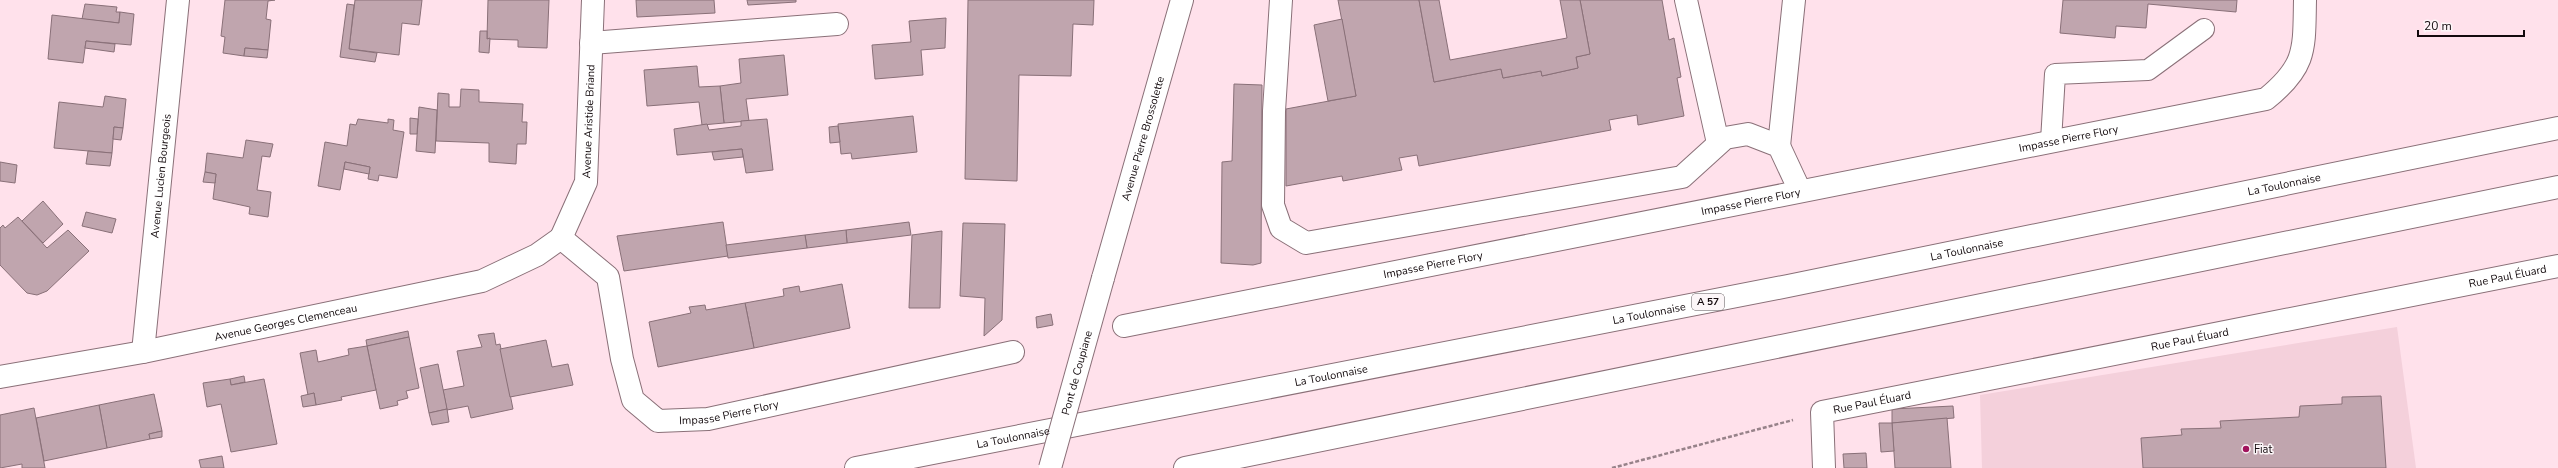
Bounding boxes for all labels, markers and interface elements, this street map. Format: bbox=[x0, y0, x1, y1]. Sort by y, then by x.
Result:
scale bar bbox=[2418, 12, 2524, 38]
text: 20 m bbox=[2424, 18, 2452, 34]
street label: Avenue Aristide Briand bbox=[579, 64, 598, 179]
street label: Avenue Pierre Brossolette bbox=[1118, 74, 1167, 203]
street label: Avenue Lucien Bourgeois bbox=[147, 113, 174, 239]
street label: Impasse Pierre Flory bbox=[2018, 121, 2120, 155]
street label: La Toulonnaise bbox=[2246, 169, 2322, 199]
street label: Impasse Pierre Flory bbox=[1700, 184, 1802, 219]
street label: La Toulonnaise bbox=[1929, 235, 2005, 264]
street label: Impasse Pierre Flory bbox=[1382, 247, 1484, 282]
street label: Rue Paul Éluard bbox=[2467, 261, 2548, 291]
road number: A 57 bbox=[1692, 294, 1724, 310]
street label: La Toulonnaise bbox=[1611, 299, 1687, 328]
street label: Avenue Georges Clemenceau bbox=[213, 300, 358, 344]
street label: Rue Paul Éluard bbox=[2150, 324, 2230, 354]
street label: Pont de Coupiane bbox=[1058, 329, 1096, 417]
street label: La Toulonnaise bbox=[1293, 361, 1369, 390]
street label: Rue Paul Éluard bbox=[1832, 387, 1912, 417]
street label: Impasse Pierre Flory bbox=[679, 396, 780, 428]
street label: La Toulonnaise bbox=[975, 423, 1051, 452]
place label: Fiat bbox=[2254, 442, 2272, 457]
marker: Fiat bbox=[2241, 444, 2251, 454]

